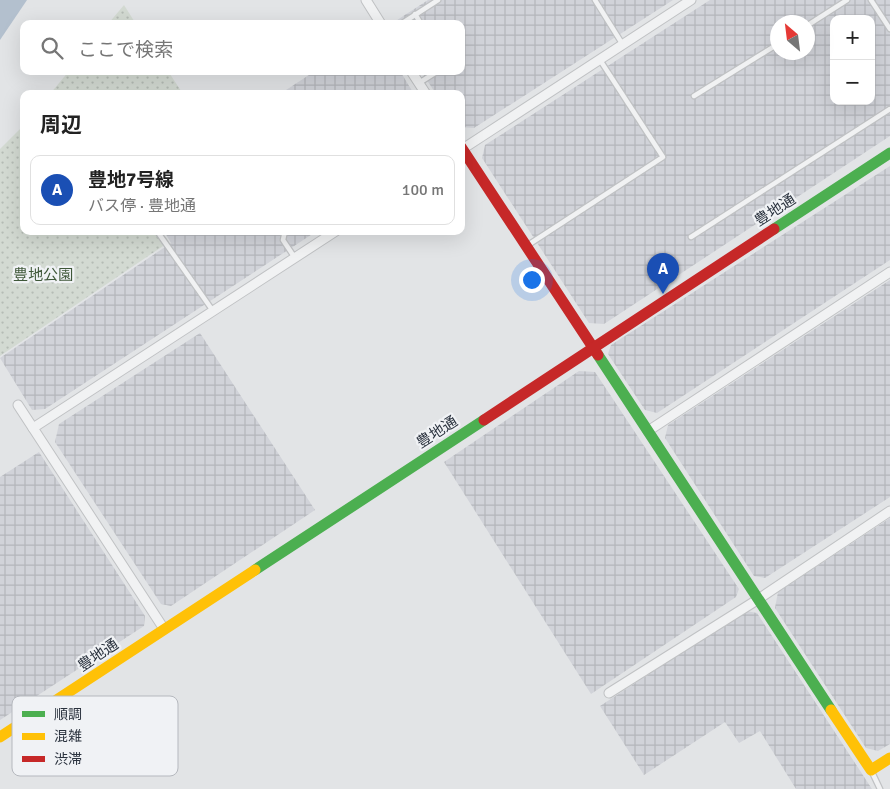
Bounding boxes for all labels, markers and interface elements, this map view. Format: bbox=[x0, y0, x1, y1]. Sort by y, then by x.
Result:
north arrow bbox=[770, 15, 815, 60]
map controls bbox=[830, 15, 875, 105]
button: + bbox=[830, 15, 875, 60]
search box bbox=[20, 20, 465, 75]
icon: search bbox=[38, 34, 66, 62]
text: ここで検索 bbox=[78, 38, 173, 62]
button: − bbox=[830, 60, 875, 105]
text: 周辺 bbox=[40, 112, 82, 138]
text: 豊地7号線 bbox=[88, 168, 174, 192]
text: A bbox=[52, 180, 62, 200]
text: 100 m bbox=[402, 180, 444, 200]
street label: 豊地通 bbox=[751, 190, 799, 230]
text: バス停 · 豊地通 bbox=[88, 196, 196, 216]
pin: A bbox=[647, 253, 679, 294]
park label: 豊地公園 bbox=[13, 266, 73, 284]
your location bbox=[519, 267, 545, 293]
street label: 豊地通 bbox=[413, 412, 461, 452]
street label: 豊地通 bbox=[74, 635, 122, 675]
legend bbox=[12, 696, 178, 776]
text: 順調 bbox=[54, 706, 82, 723]
text: 混雑 bbox=[54, 728, 82, 745]
text: 渋滞 bbox=[54, 751, 82, 768]

